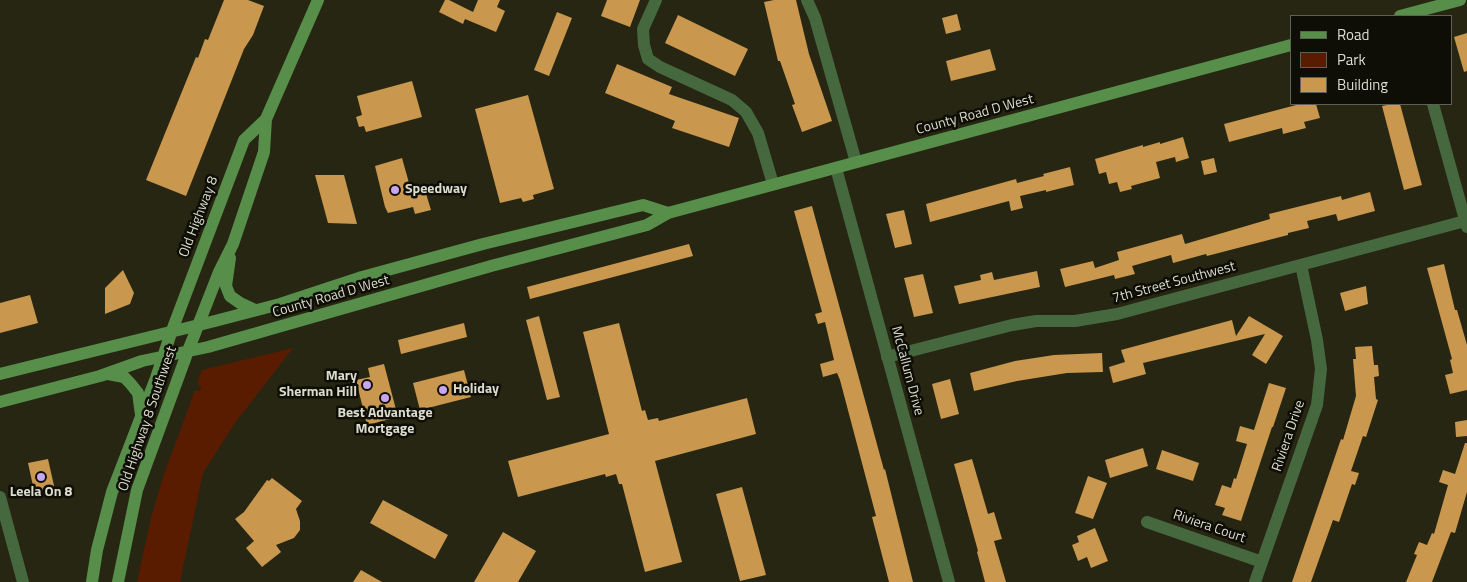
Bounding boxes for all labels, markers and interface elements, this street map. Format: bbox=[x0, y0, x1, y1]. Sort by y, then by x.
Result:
legend bbox=[1290, 15, 1452, 105]
text: Road bbox=[1337, 23, 1369, 46]
text: Park bbox=[1337, 48, 1366, 71]
text: Building bbox=[1337, 73, 1388, 96]
street label: County Road D West bbox=[915, 91, 1035, 139]
street label: Old Highway 8 bbox=[176, 174, 222, 260]
place label: Speedway bbox=[405, 182, 467, 198]
marker: Speedway bbox=[389, 184, 401, 196]
street label: 7th Street Southwest bbox=[1111, 259, 1237, 307]
street label: County Road D West bbox=[271, 272, 391, 322]
street label: McCallum Drive bbox=[887, 325, 927, 417]
street label: Old Highway 8 Southwest bbox=[115, 344, 181, 494]
place label: Mary Sherman Hill bbox=[279, 369, 357, 402]
marker: Mary Sherman Hill bbox=[361, 379, 373, 391]
place label: Holiday bbox=[453, 382, 499, 398]
marker: Holiday bbox=[437, 384, 449, 396]
marker: Best Advantage Mortgage bbox=[379, 392, 391, 404]
street label: Riviera Drive bbox=[1269, 398, 1309, 474]
place label: Best Advantage Mortgage bbox=[337, 406, 433, 438]
marker: Leela On 8 bbox=[35, 471, 47, 483]
place label: Leela On 8 bbox=[10, 485, 72, 501]
street label: Riviera Court bbox=[1171, 507, 1247, 547]

